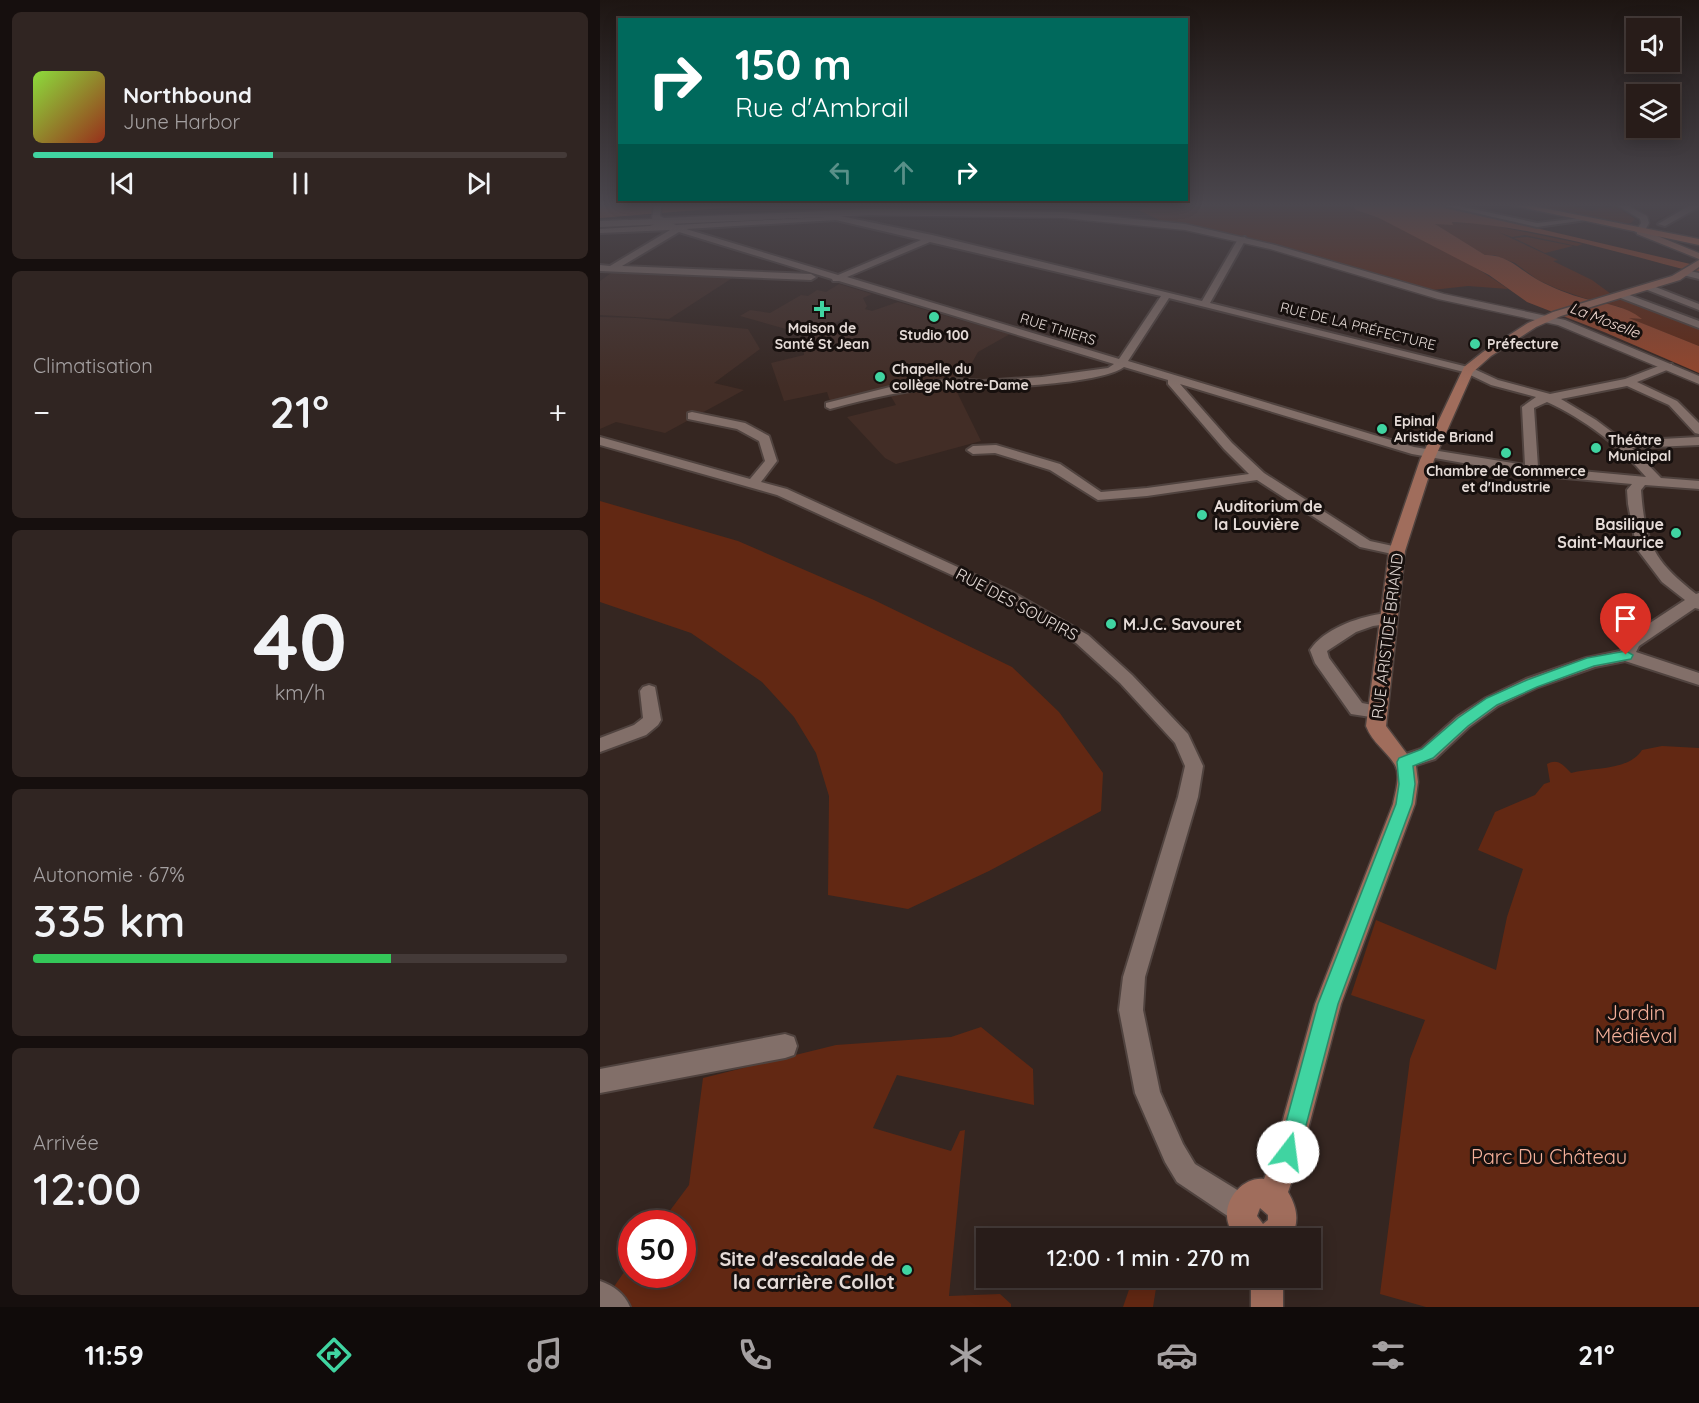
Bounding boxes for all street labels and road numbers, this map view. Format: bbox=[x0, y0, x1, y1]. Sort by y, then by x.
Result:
street label: RUE DE LA PRÉFECTURE bbox=[1278, 298, 1438, 354]
street label: RUE THIERS bbox=[1018, 309, 1098, 349]
street label: RUE ARISTIDE BRIAND bbox=[1367, 552, 1407, 720]
street label: RUE DES SOUPIRS bbox=[953, 563, 1081, 645]

